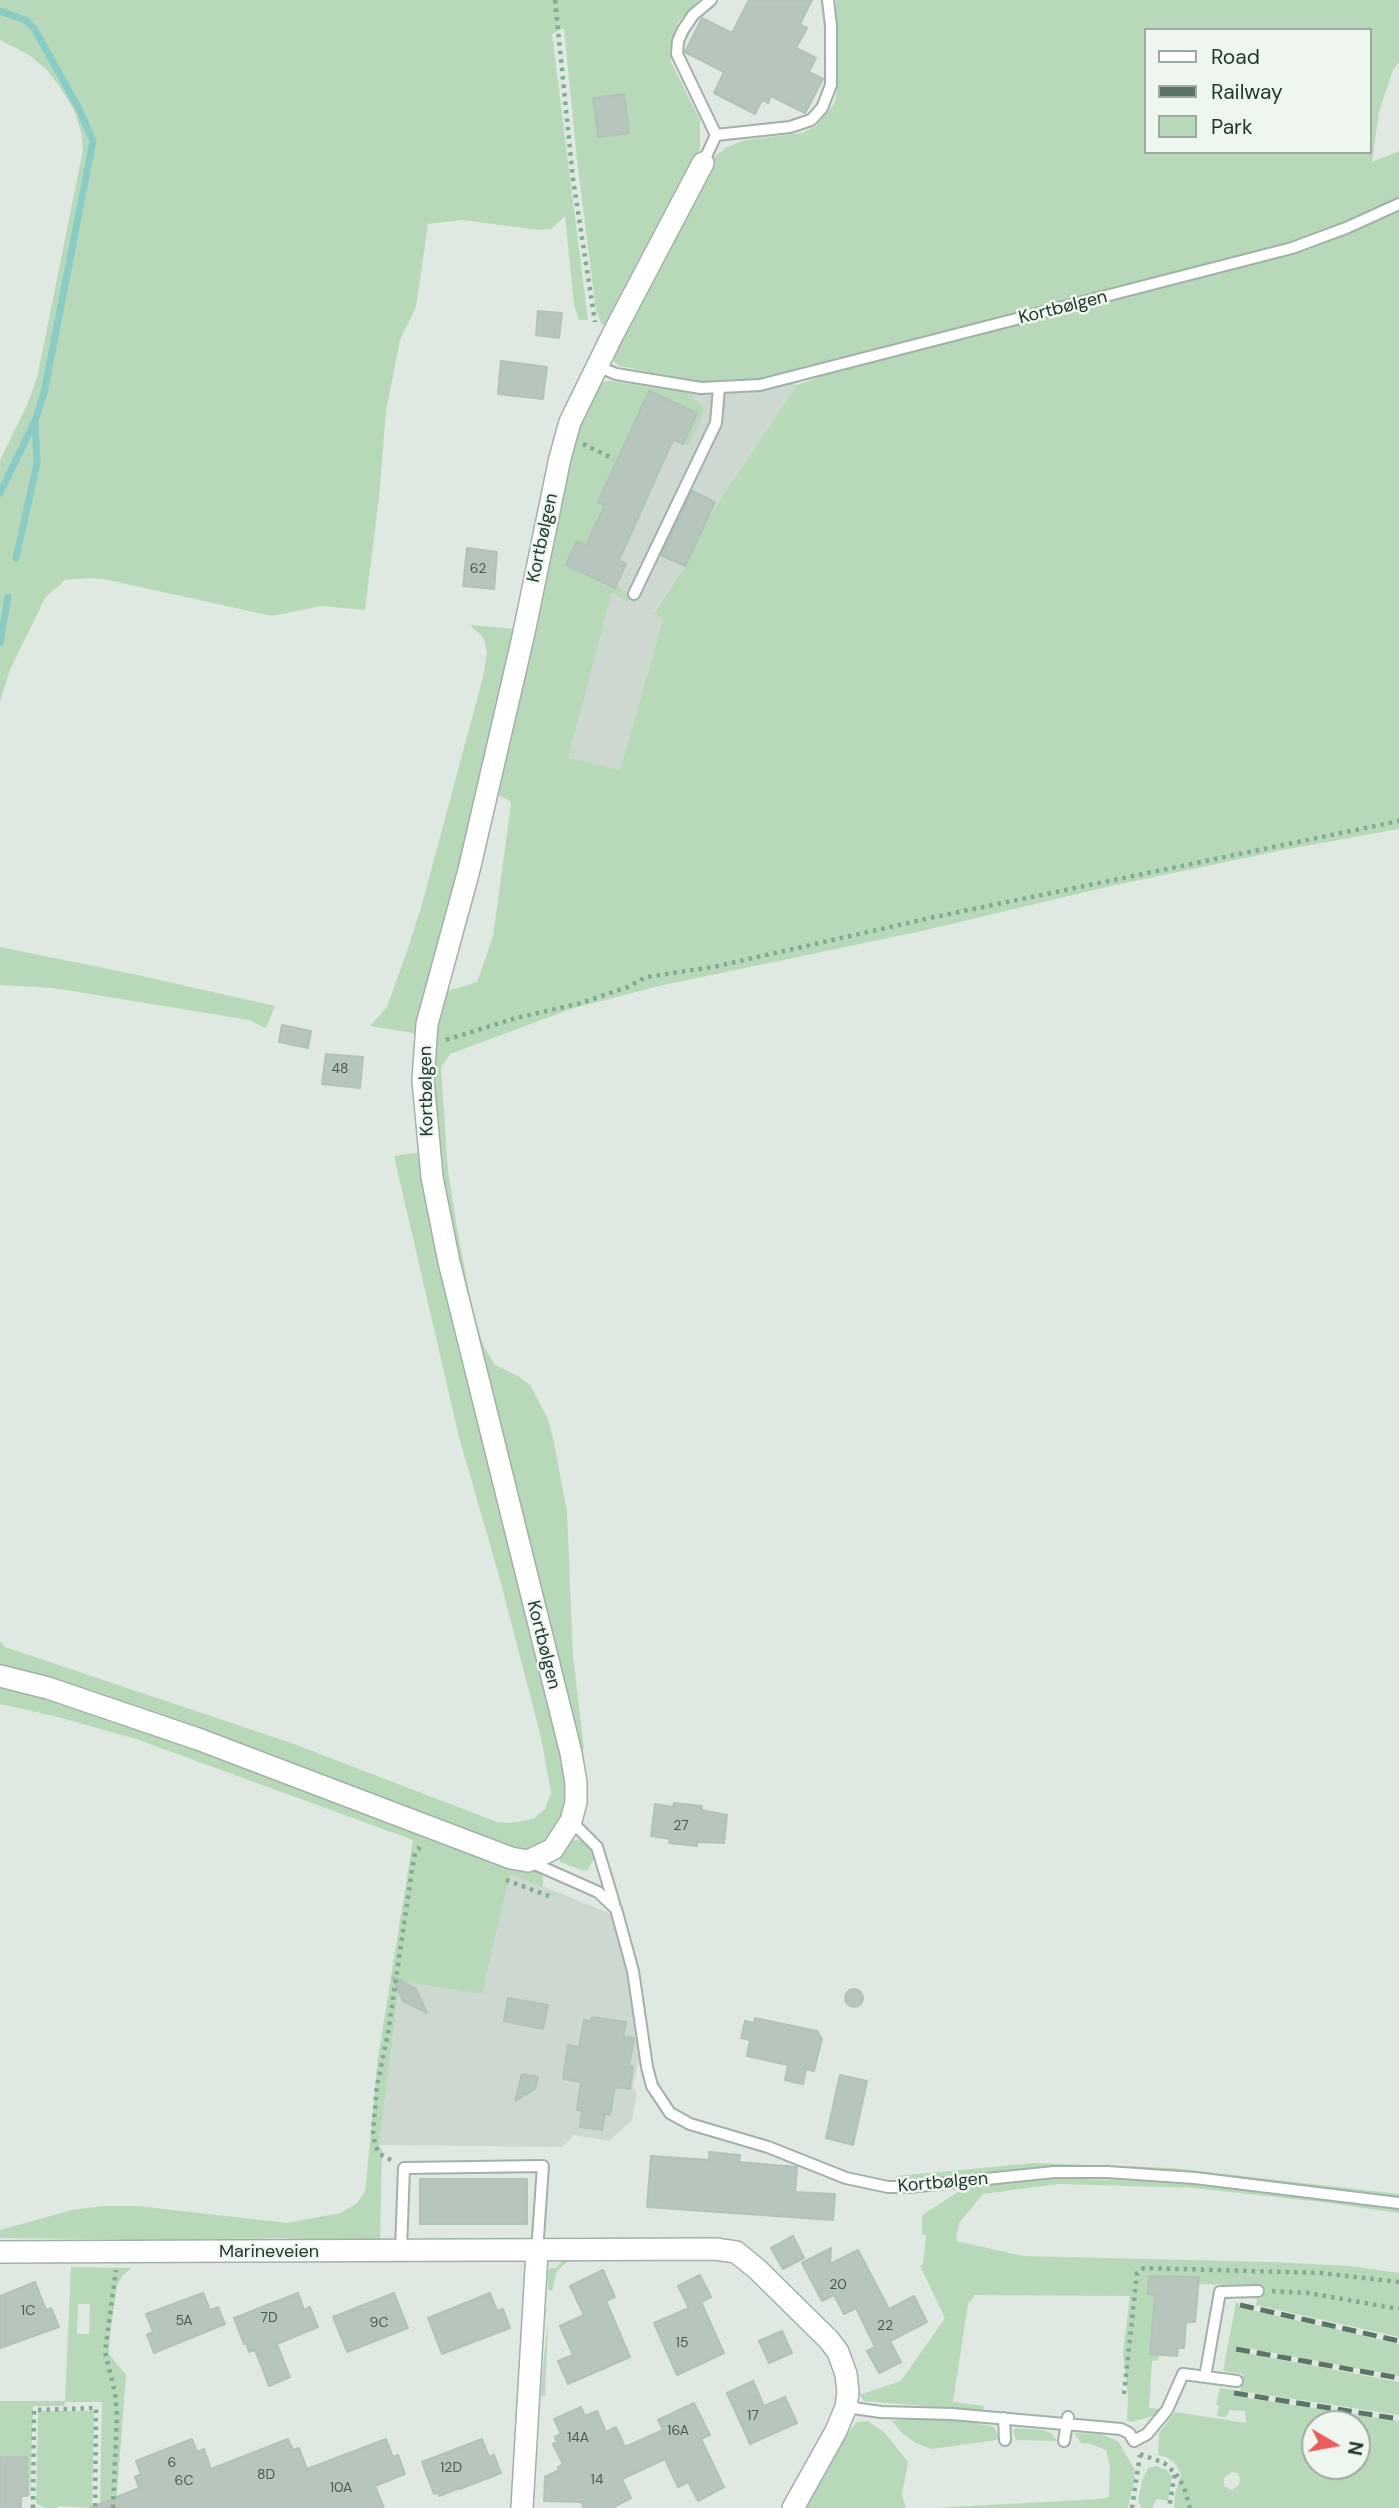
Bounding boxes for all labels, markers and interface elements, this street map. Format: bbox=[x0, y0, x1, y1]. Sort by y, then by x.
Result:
legend bbox=[1144, 28, 1371, 154]
text: Road bbox=[1211, 43, 1260, 71]
text: Railway bbox=[1211, 78, 1283, 106]
text: Park bbox=[1211, 113, 1252, 141]
street label: Kortbølgen bbox=[1016, 287, 1110, 329]
street label: Kortbølgen bbox=[523, 491, 563, 585]
house number: 62 bbox=[470, 561, 486, 577]
street label: Kortbølgen bbox=[415, 1046, 439, 1136]
house number: 48 bbox=[331, 1061, 349, 1077]
street label: Kortbølgen bbox=[522, 1598, 564, 1692]
house number: 27 bbox=[673, 1818, 689, 1834]
street label: Kortbølgen bbox=[897, 2168, 989, 2198]
street label: Marineveien bbox=[219, 2241, 319, 2263]
house number: 20 bbox=[829, 2277, 847, 2293]
house number: 1C bbox=[21, 2303, 35, 2319]
house number: 7D bbox=[260, 2310, 278, 2326]
house number: 5A bbox=[175, 2313, 193, 2329]
house number: 9C bbox=[370, 2315, 388, 2331]
house number: 22 bbox=[877, 2318, 893, 2334]
house number: 15 bbox=[676, 2335, 688, 2351]
house number: 17 bbox=[747, 2408, 759, 2424]
north arrow bbox=[1301, 2410, 1371, 2480]
house number: 16A bbox=[667, 2423, 689, 2439]
house number: 14A bbox=[567, 2430, 589, 2446]
text: N bbox=[1342, 2439, 1369, 2457]
house number: 6 bbox=[168, 2455, 176, 2471]
house number: 12D bbox=[440, 2460, 462, 2476]
house number: 8D bbox=[257, 2467, 275, 2483]
house number: 14 bbox=[591, 2472, 603, 2488]
house number: 6C bbox=[175, 2473, 193, 2489]
house number: 10A bbox=[330, 2480, 352, 2496]

